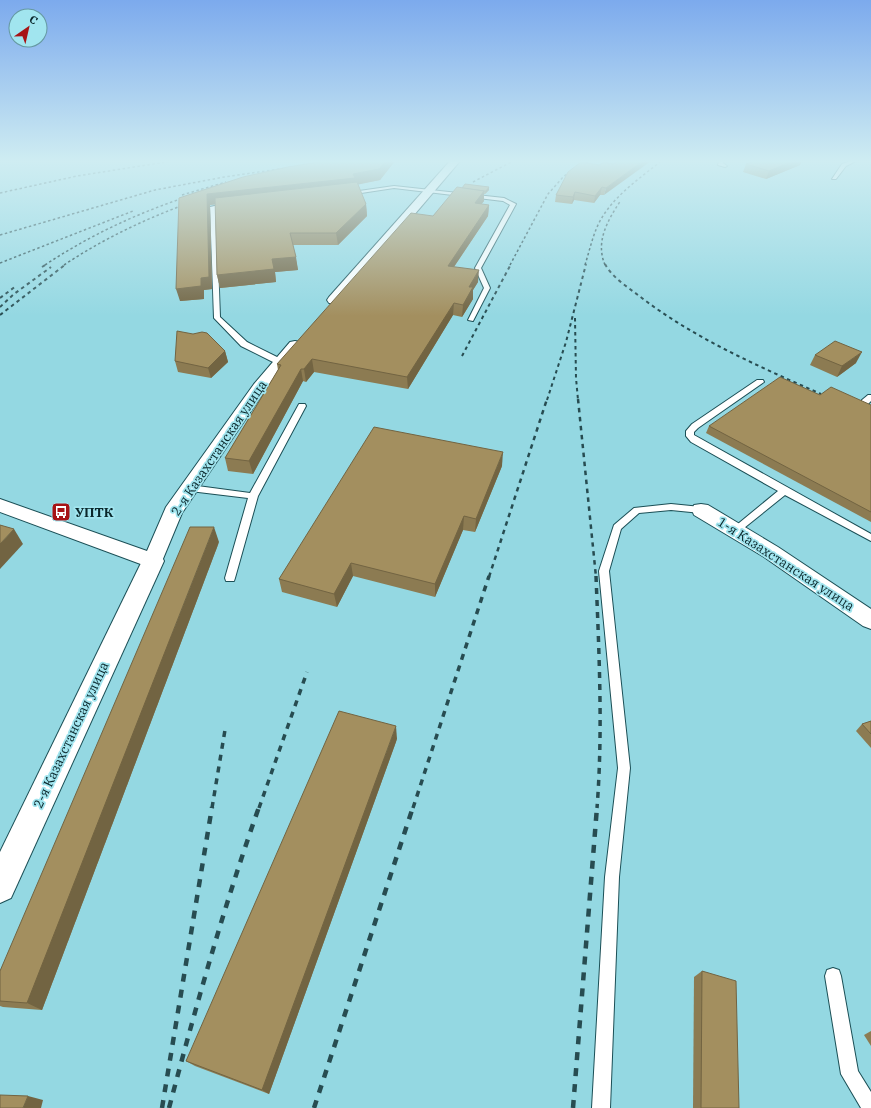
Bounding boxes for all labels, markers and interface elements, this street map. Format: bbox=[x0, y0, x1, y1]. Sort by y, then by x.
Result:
north arrow bbox=[8, 8, 48, 48]
text: С bbox=[27, 12, 41, 28]
street label: 2-я Казахстанская улица bbox=[167, 377, 271, 519]
bus stop icon: УПТК bbox=[50, 501, 72, 523]
place label: УПТК bbox=[75, 504, 114, 521]
street label: 1-я Казахстанская улица bbox=[714, 513, 858, 615]
street label: 2-я Казахстанская улица bbox=[30, 659, 112, 811]

